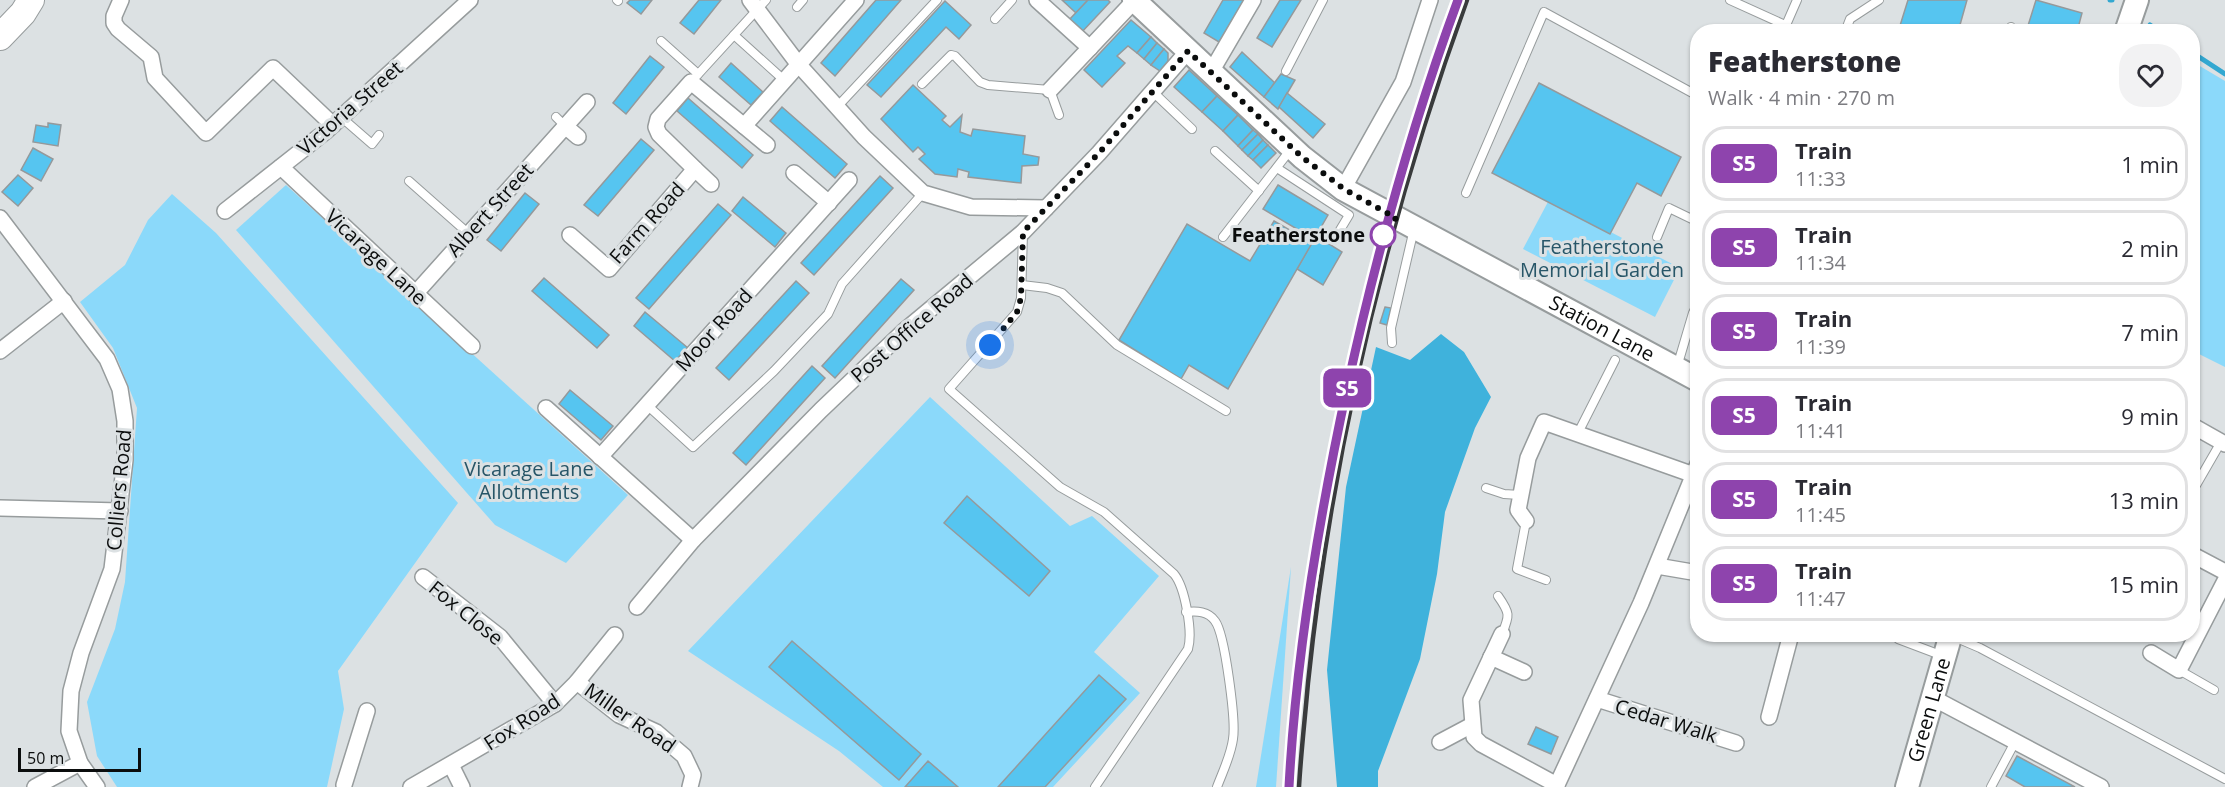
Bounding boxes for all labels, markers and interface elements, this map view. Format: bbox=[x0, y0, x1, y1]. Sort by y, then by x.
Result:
text: Featherstone bbox=[1708, 42, 1901, 80]
button: heart bbox=[2119, 44, 2182, 107]
street label: Victoria Street bbox=[291, 54, 408, 161]
text: Walk · 4 min · 270 m bbox=[1708, 84, 1895, 111]
text: Train bbox=[1795, 135, 1852, 165]
text: S5 bbox=[1732, 149, 1756, 177]
text: 1 min bbox=[2121, 149, 2179, 179]
street label: Albert Street bbox=[440, 157, 539, 262]
text: 11:33 bbox=[1795, 165, 1846, 192]
street label: Farm Road bbox=[603, 176, 690, 269]
street label: Vicarage Lane bbox=[320, 203, 433, 311]
text: Train bbox=[1795, 219, 1852, 249]
place label: Featherstone bbox=[1231, 221, 1365, 248]
marker: Featherstone bbox=[1370, 222, 1396, 248]
park label: Featherstone Memorial Garden bbox=[1520, 233, 1684, 283]
text: S5 bbox=[1732, 233, 1756, 261]
text: 2 min bbox=[2121, 233, 2179, 263]
text: 11:34 bbox=[1795, 249, 1846, 276]
street label: Post Office Road bbox=[845, 267, 979, 388]
street label: Moor Road bbox=[669, 282, 758, 377]
street label: Station Lane bbox=[1545, 289, 1660, 367]
text: Train bbox=[1795, 303, 1852, 333]
text: S5 bbox=[1732, 317, 1756, 345]
text: 7 min bbox=[2121, 317, 2179, 347]
your location bbox=[975, 330, 1005, 360]
text: 11:39 bbox=[1795, 333, 1846, 360]
line badge: S5 bbox=[1320, 368, 1374, 408]
text: S5 bbox=[1335, 374, 1359, 402]
text: Train bbox=[1795, 387, 1852, 417]
text: S5 bbox=[1732, 401, 1756, 429]
text: 9 min bbox=[2121, 401, 2179, 431]
text: 11:41 bbox=[1795, 417, 1846, 444]
street label: Colliers Road bbox=[100, 428, 137, 552]
park label: Vicarage Lane Allotments bbox=[464, 455, 594, 505]
text: Train bbox=[1795, 471, 1852, 501]
text: S5 bbox=[1732, 485, 1756, 513]
text: 13 min bbox=[2109, 485, 2179, 515]
text: 11:45 bbox=[1795, 501, 1846, 528]
text: Train bbox=[1795, 555, 1852, 585]
text: S5 bbox=[1732, 569, 1756, 597]
text: 15 min bbox=[2109, 569, 2179, 599]
street label: Fox Close bbox=[423, 574, 509, 651]
text: 11:47 bbox=[1795, 585, 1846, 612]
street label: Green Lane bbox=[1901, 654, 1956, 765]
street label: Miller Road bbox=[579, 676, 681, 759]
street label: Fox Road bbox=[478, 687, 565, 756]
street label: Cedar Walk bbox=[1612, 692, 1721, 749]
scale bar bbox=[18, 745, 141, 772]
text: 50 m bbox=[27, 747, 64, 769]

